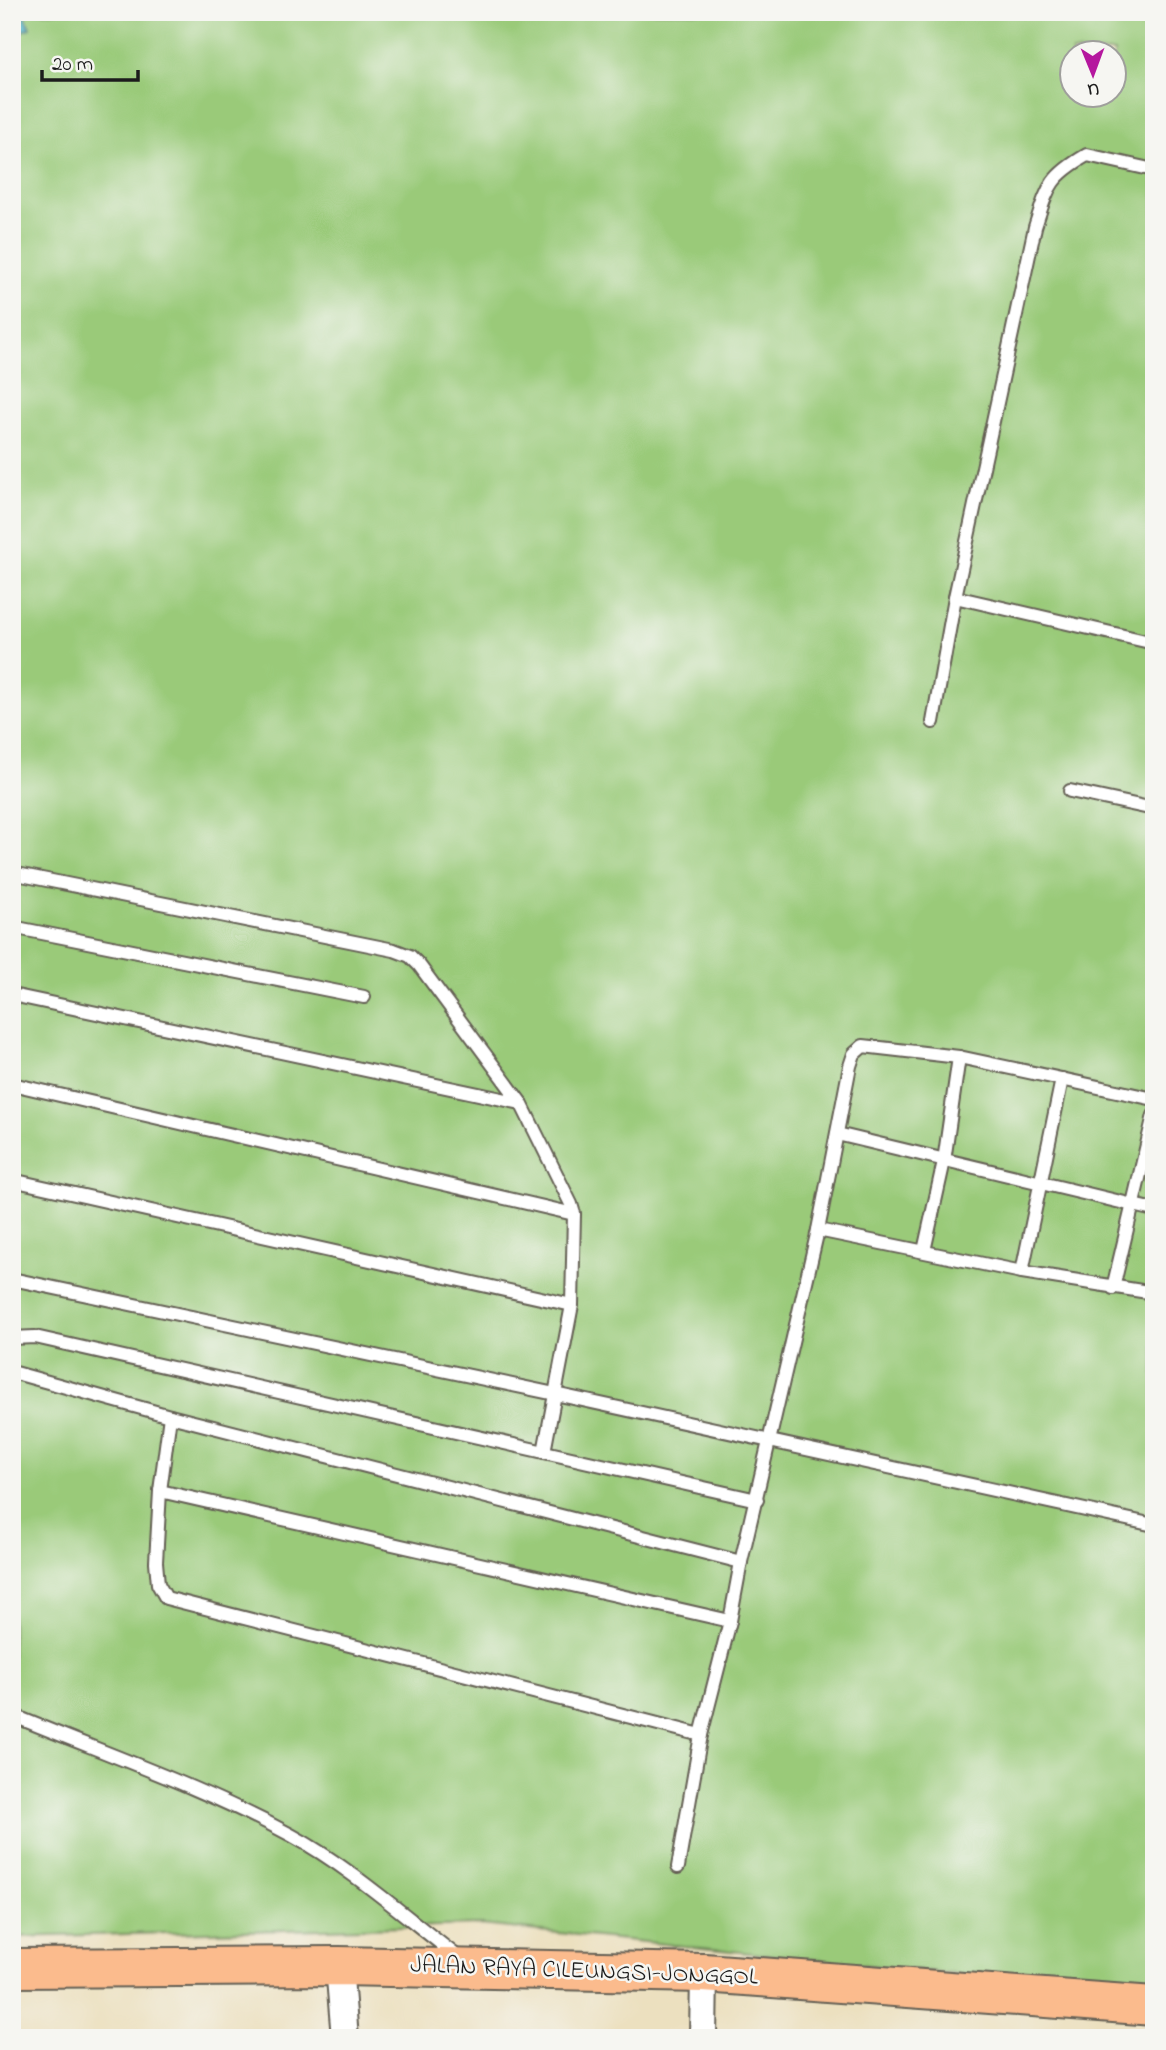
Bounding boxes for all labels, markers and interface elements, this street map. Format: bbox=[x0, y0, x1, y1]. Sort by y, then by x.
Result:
scale bar bbox=[42, 38, 138, 82]
north arrow bbox=[1058, 38, 1128, 108]
text: 20 m bbox=[52, 50, 93, 80]
text: U bbox=[1087, 75, 1099, 102]
street label: JALAN RAYA CILEUNGSI-JONGGOL bbox=[410, 1948, 759, 1996]

